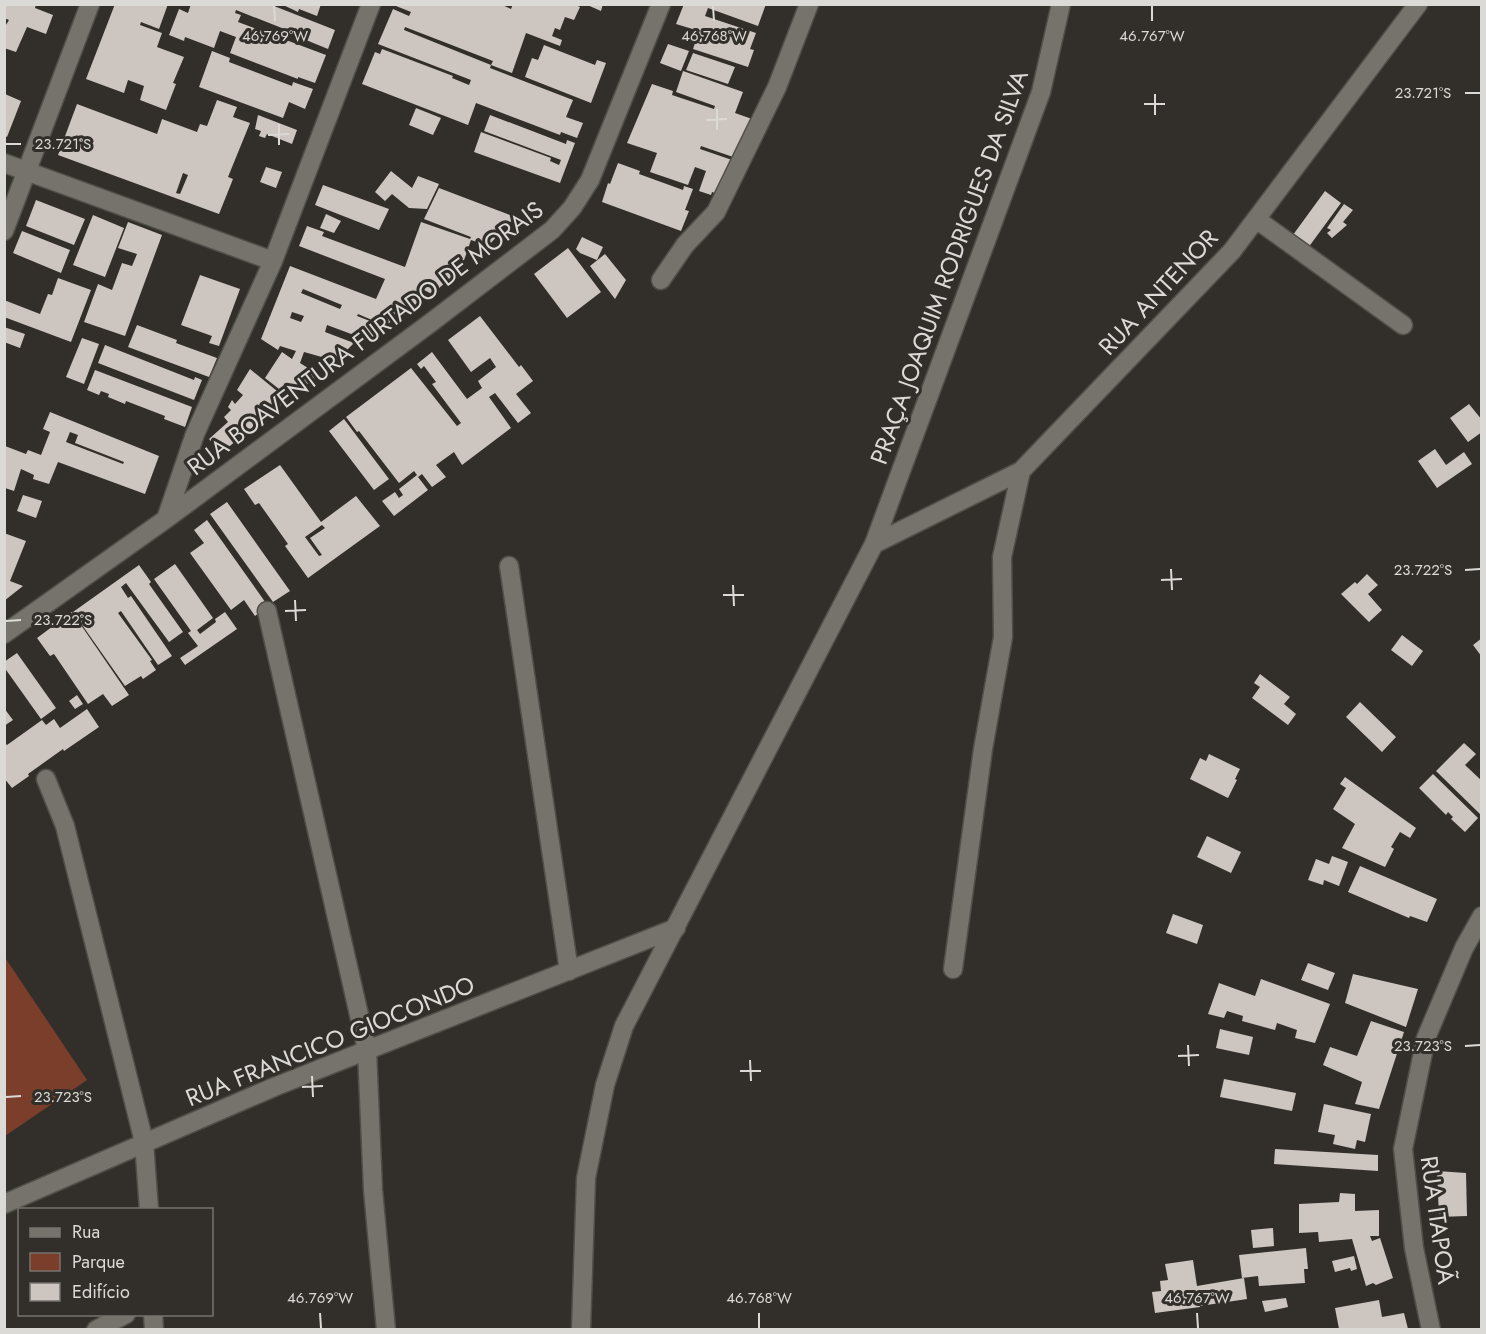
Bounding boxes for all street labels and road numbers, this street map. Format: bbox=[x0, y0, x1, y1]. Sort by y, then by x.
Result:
street label: PRAÇA JOAQUIM RODRIGUES DA SILVA bbox=[861, 65, 1037, 469]
street label: RUA BOAVENTURA FURTADO DE MORAIS bbox=[180, 192, 550, 484]
street label: RUA ANTENOR bbox=[1090, 221, 1226, 363]
street label: RUA FRANCICO GIOCONDO bbox=[180, 967, 480, 1115]
street label: RUA ITAPOÃ bbox=[1412, 1154, 1464, 1287]

